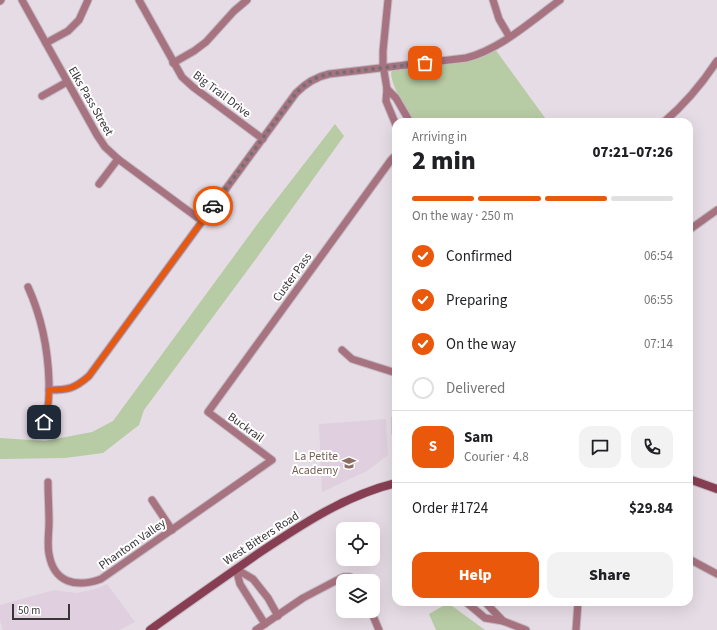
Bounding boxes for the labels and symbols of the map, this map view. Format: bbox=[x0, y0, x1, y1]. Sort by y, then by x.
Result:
pin bbox=[408, 46, 442, 80]
street label: Elks Pass Street bbox=[64, 63, 117, 139]
street label: Big Trail Drive bbox=[189, 67, 254, 122]
courier bbox=[193, 186, 233, 226]
street label: Custer Pass bbox=[269, 249, 316, 305]
pin bbox=[27, 405, 61, 439]
street label: Buckrail bbox=[224, 408, 267, 446]
place label: La Petite Academy bbox=[292, 448, 338, 479]
school or university icon: La Petite Academy bbox=[341, 455, 357, 471]
street label: West Bitters Road bbox=[220, 507, 303, 569]
street label: Phantom Valley bbox=[95, 515, 170, 574]
scale bar bbox=[12, 602, 70, 621]

